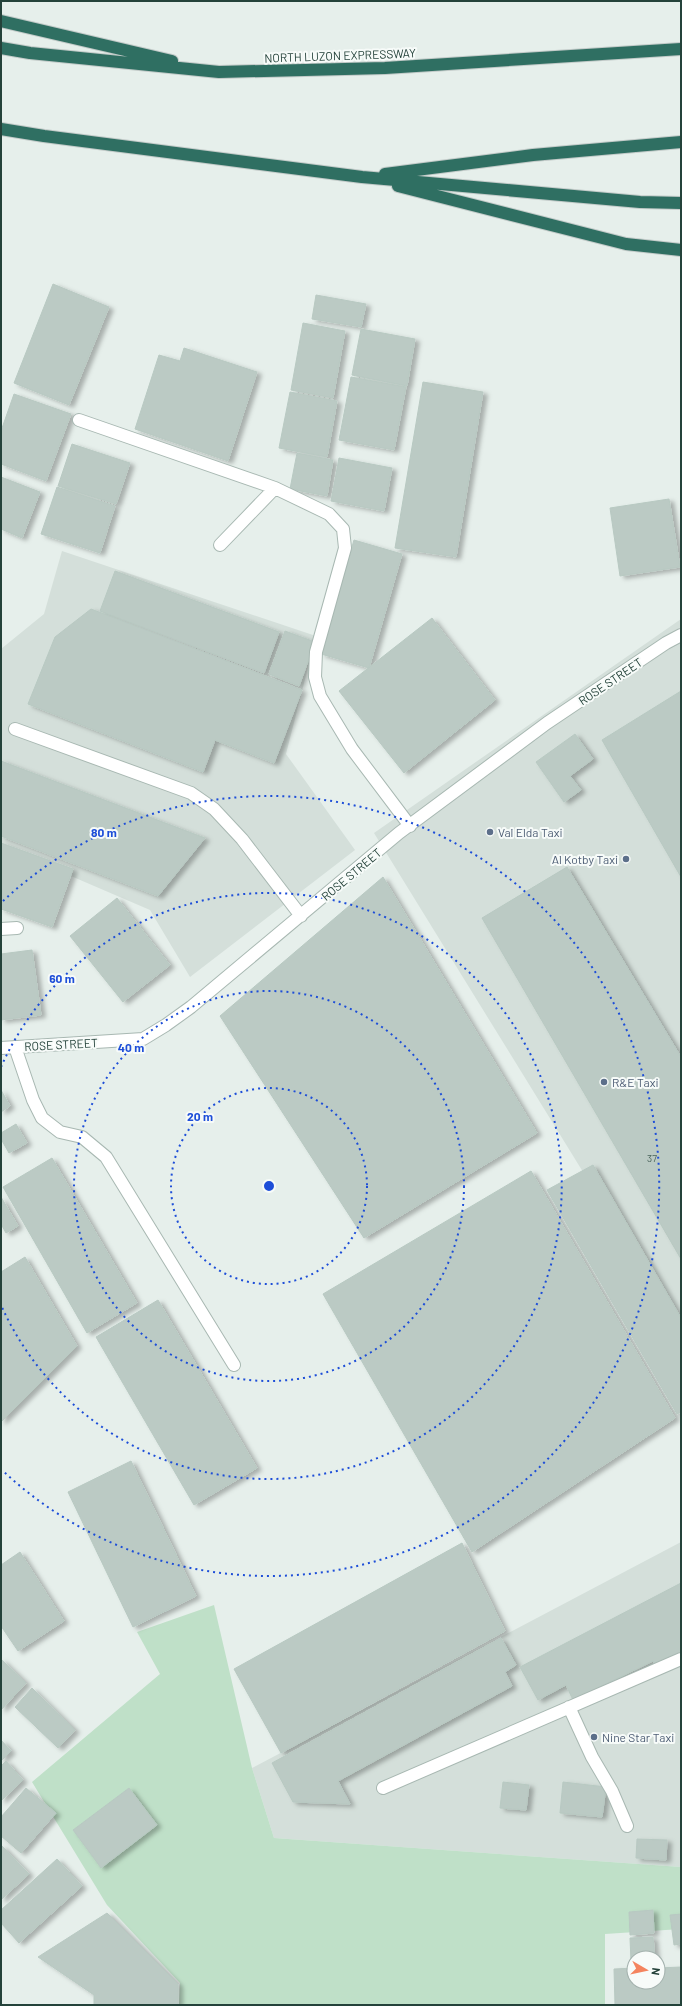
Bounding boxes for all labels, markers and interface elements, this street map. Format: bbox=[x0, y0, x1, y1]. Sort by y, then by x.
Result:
street label: NORTH LUZON EXPRESSWAY bbox=[264, 45, 416, 65]
street label: ROSE STREET bbox=[576, 654, 645, 707]
text: 80 m bbox=[91, 825, 117, 839]
place label: Val Elda Taxi bbox=[498, 825, 562, 839]
marker: Val Elda Taxi bbox=[485, 827, 495, 837]
street label: ROSE STREET bbox=[318, 845, 384, 903]
place label: Al Kotby Taxi bbox=[552, 852, 618, 866]
marker: Al Kotby Taxi bbox=[621, 854, 631, 864]
text: 60 m bbox=[49, 971, 75, 985]
street label: ROSE STREET bbox=[24, 1035, 98, 1053]
text: 40 m bbox=[118, 1040, 144, 1054]
place label: R&E Taxi bbox=[612, 1075, 658, 1089]
marker: R&E Taxi bbox=[599, 1077, 609, 1087]
text: 20 m bbox=[187, 1109, 213, 1123]
house number: 37 bbox=[647, 1152, 657, 1164]
centre of rings bbox=[262, 1179, 276, 1193]
place label: Nine Star Taxi bbox=[602, 1730, 674, 1744]
marker: Nine Star Taxi bbox=[589, 1732, 599, 1742]
north arrow bbox=[626, 1950, 666, 1990]
text: N bbox=[649, 1967, 663, 1976]

